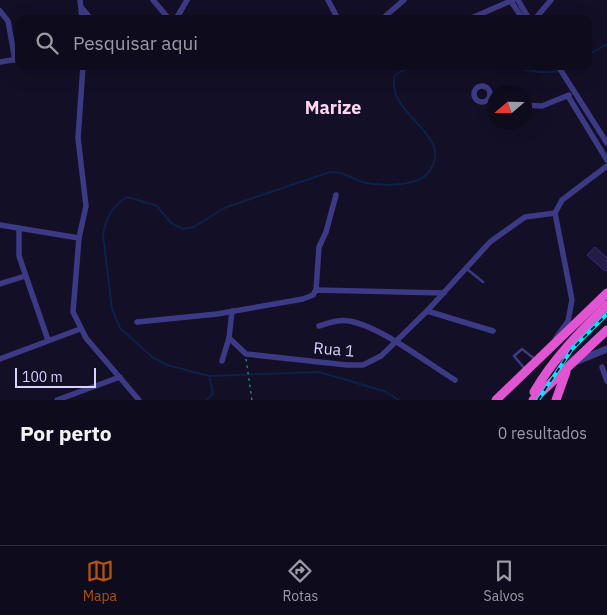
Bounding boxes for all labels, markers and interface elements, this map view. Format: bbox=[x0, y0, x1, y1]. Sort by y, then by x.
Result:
search box bbox=[15, 15, 592, 70]
icon: search bbox=[33, 29, 61, 57]
text: Pesquisar aqui bbox=[73, 31, 198, 55]
north arrow bbox=[487, 85, 532, 130]
district label: Marize bbox=[305, 96, 361, 119]
street label: Rua 1 bbox=[313, 337, 355, 361]
scale bar bbox=[15, 365, 96, 388]
text: 100 m bbox=[22, 368, 63, 386]
text: Por perto bbox=[20, 419, 112, 447]
text: 0 resultados bbox=[498, 423, 587, 443]
tab: Mapa bbox=[83, 557, 117, 605]
tab: Rotas bbox=[282, 557, 318, 605]
tab: Salvos bbox=[484, 557, 524, 605]

